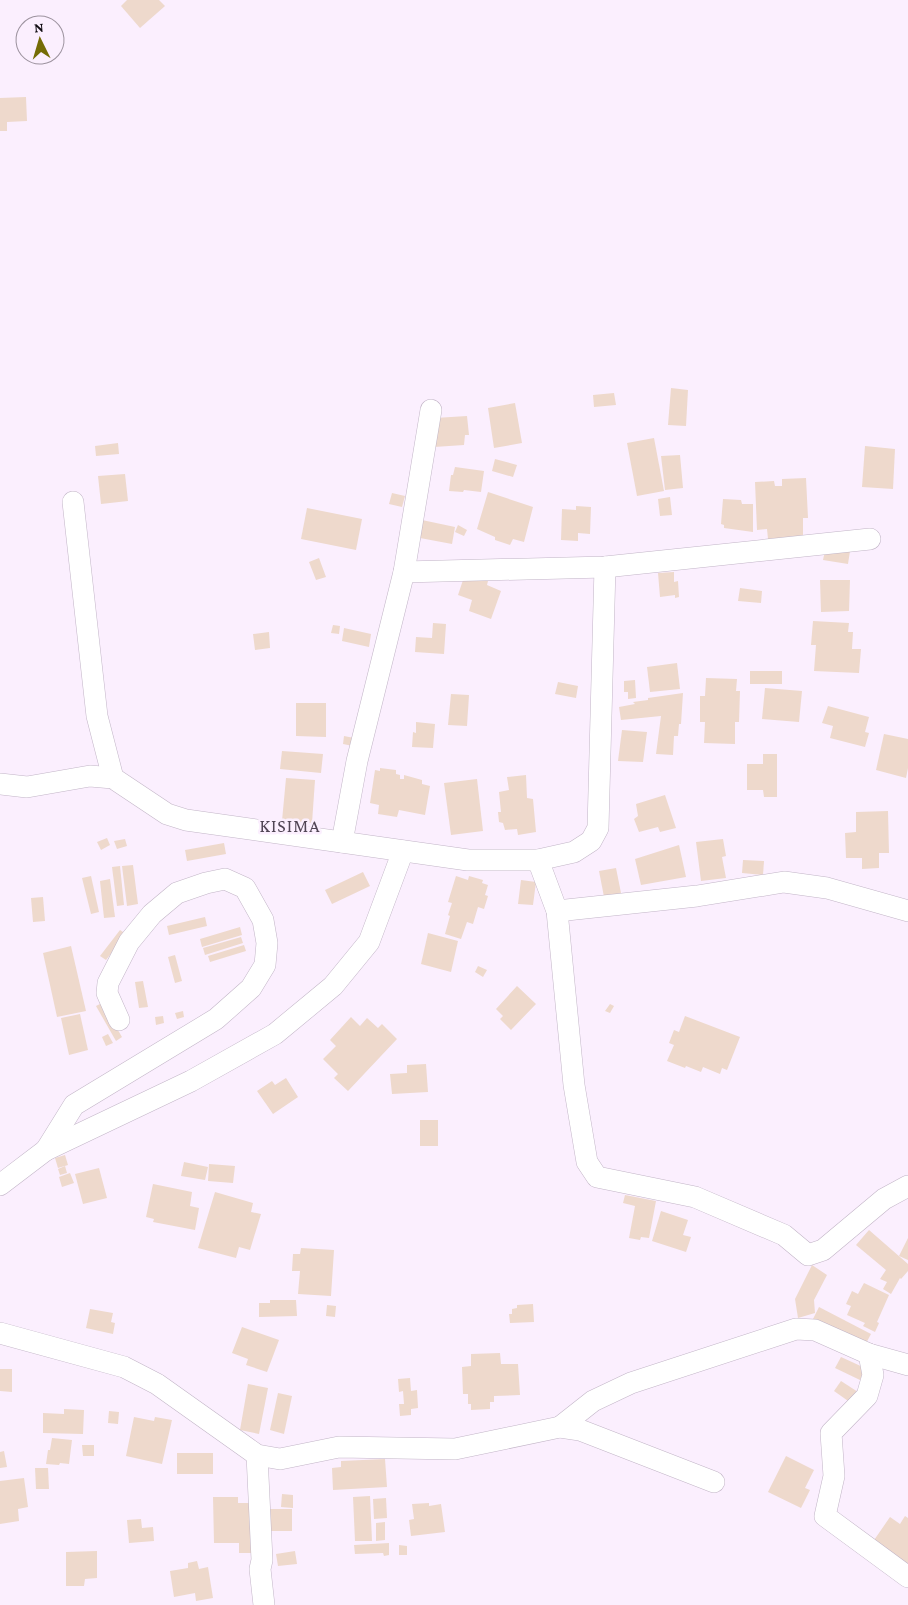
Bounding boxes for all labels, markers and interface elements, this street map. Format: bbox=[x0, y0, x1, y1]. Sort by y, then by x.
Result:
north arrow bbox=[15, 15, 65, 65]
text: N bbox=[33, 19, 45, 35]
district label: KISIMA bbox=[260, 816, 320, 836]

